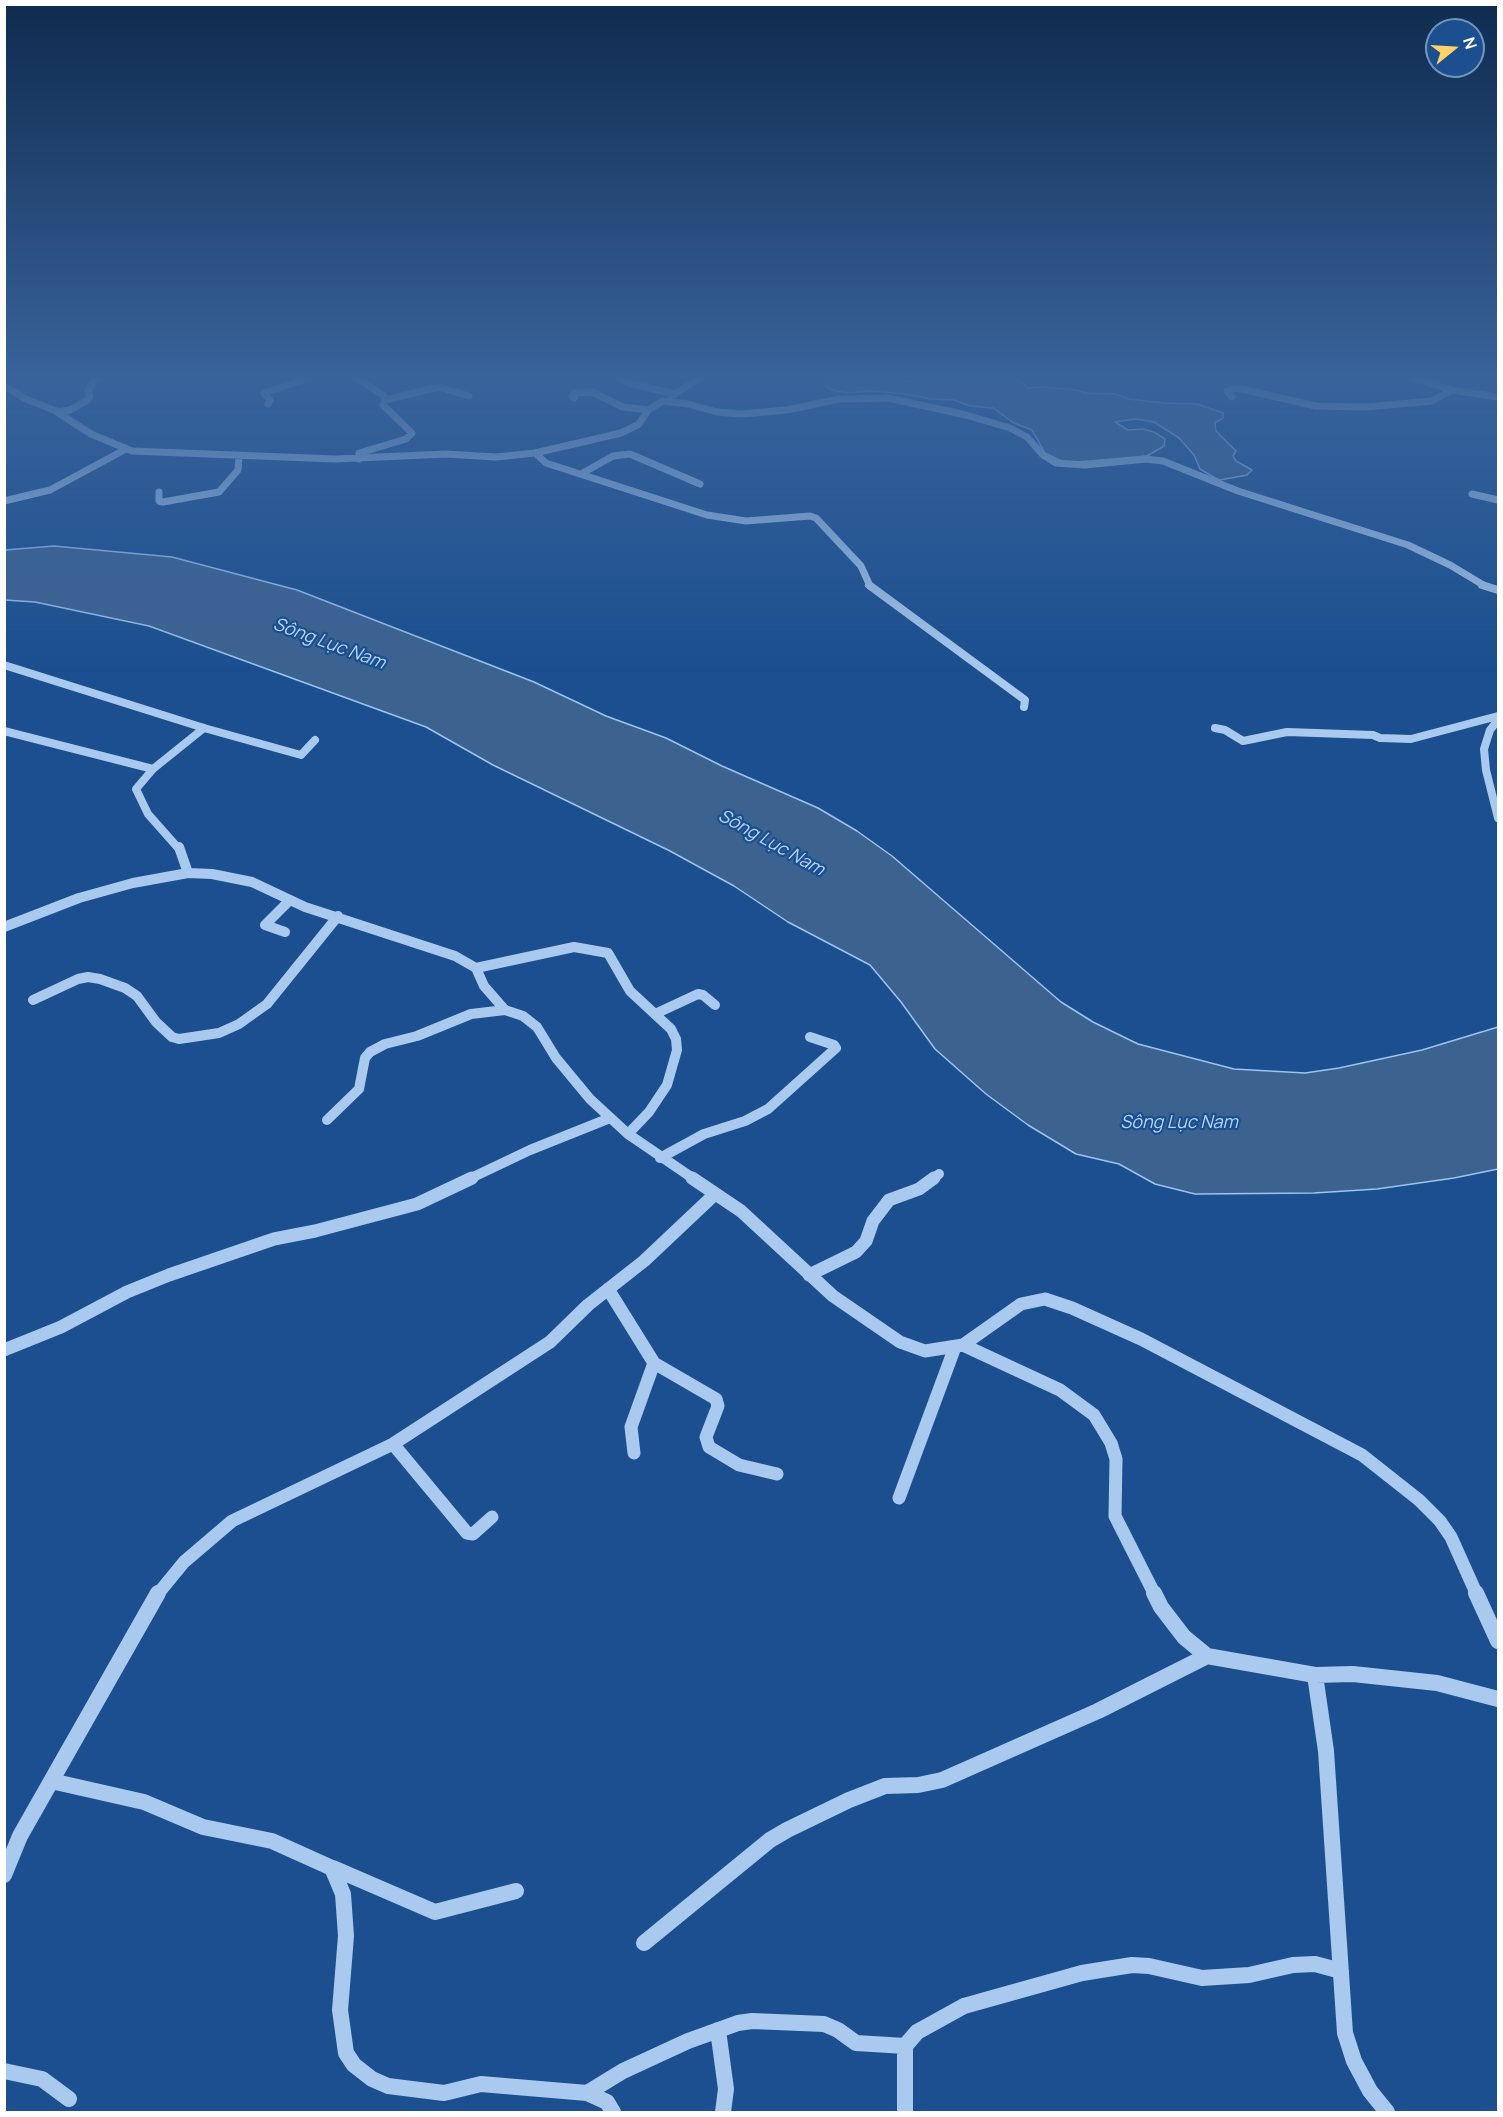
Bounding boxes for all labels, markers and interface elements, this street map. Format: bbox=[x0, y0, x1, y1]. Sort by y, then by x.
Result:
north arrow bbox=[1425, 18, 1485, 78]
text: N bbox=[1458, 34, 1482, 52]
water label: Sông Lục Nam bbox=[270, 614, 388, 674]
water label: Sông Lục Nam bbox=[714, 805, 828, 881]
water label: Sông Lục Nam bbox=[1120, 1112, 1238, 1134]

